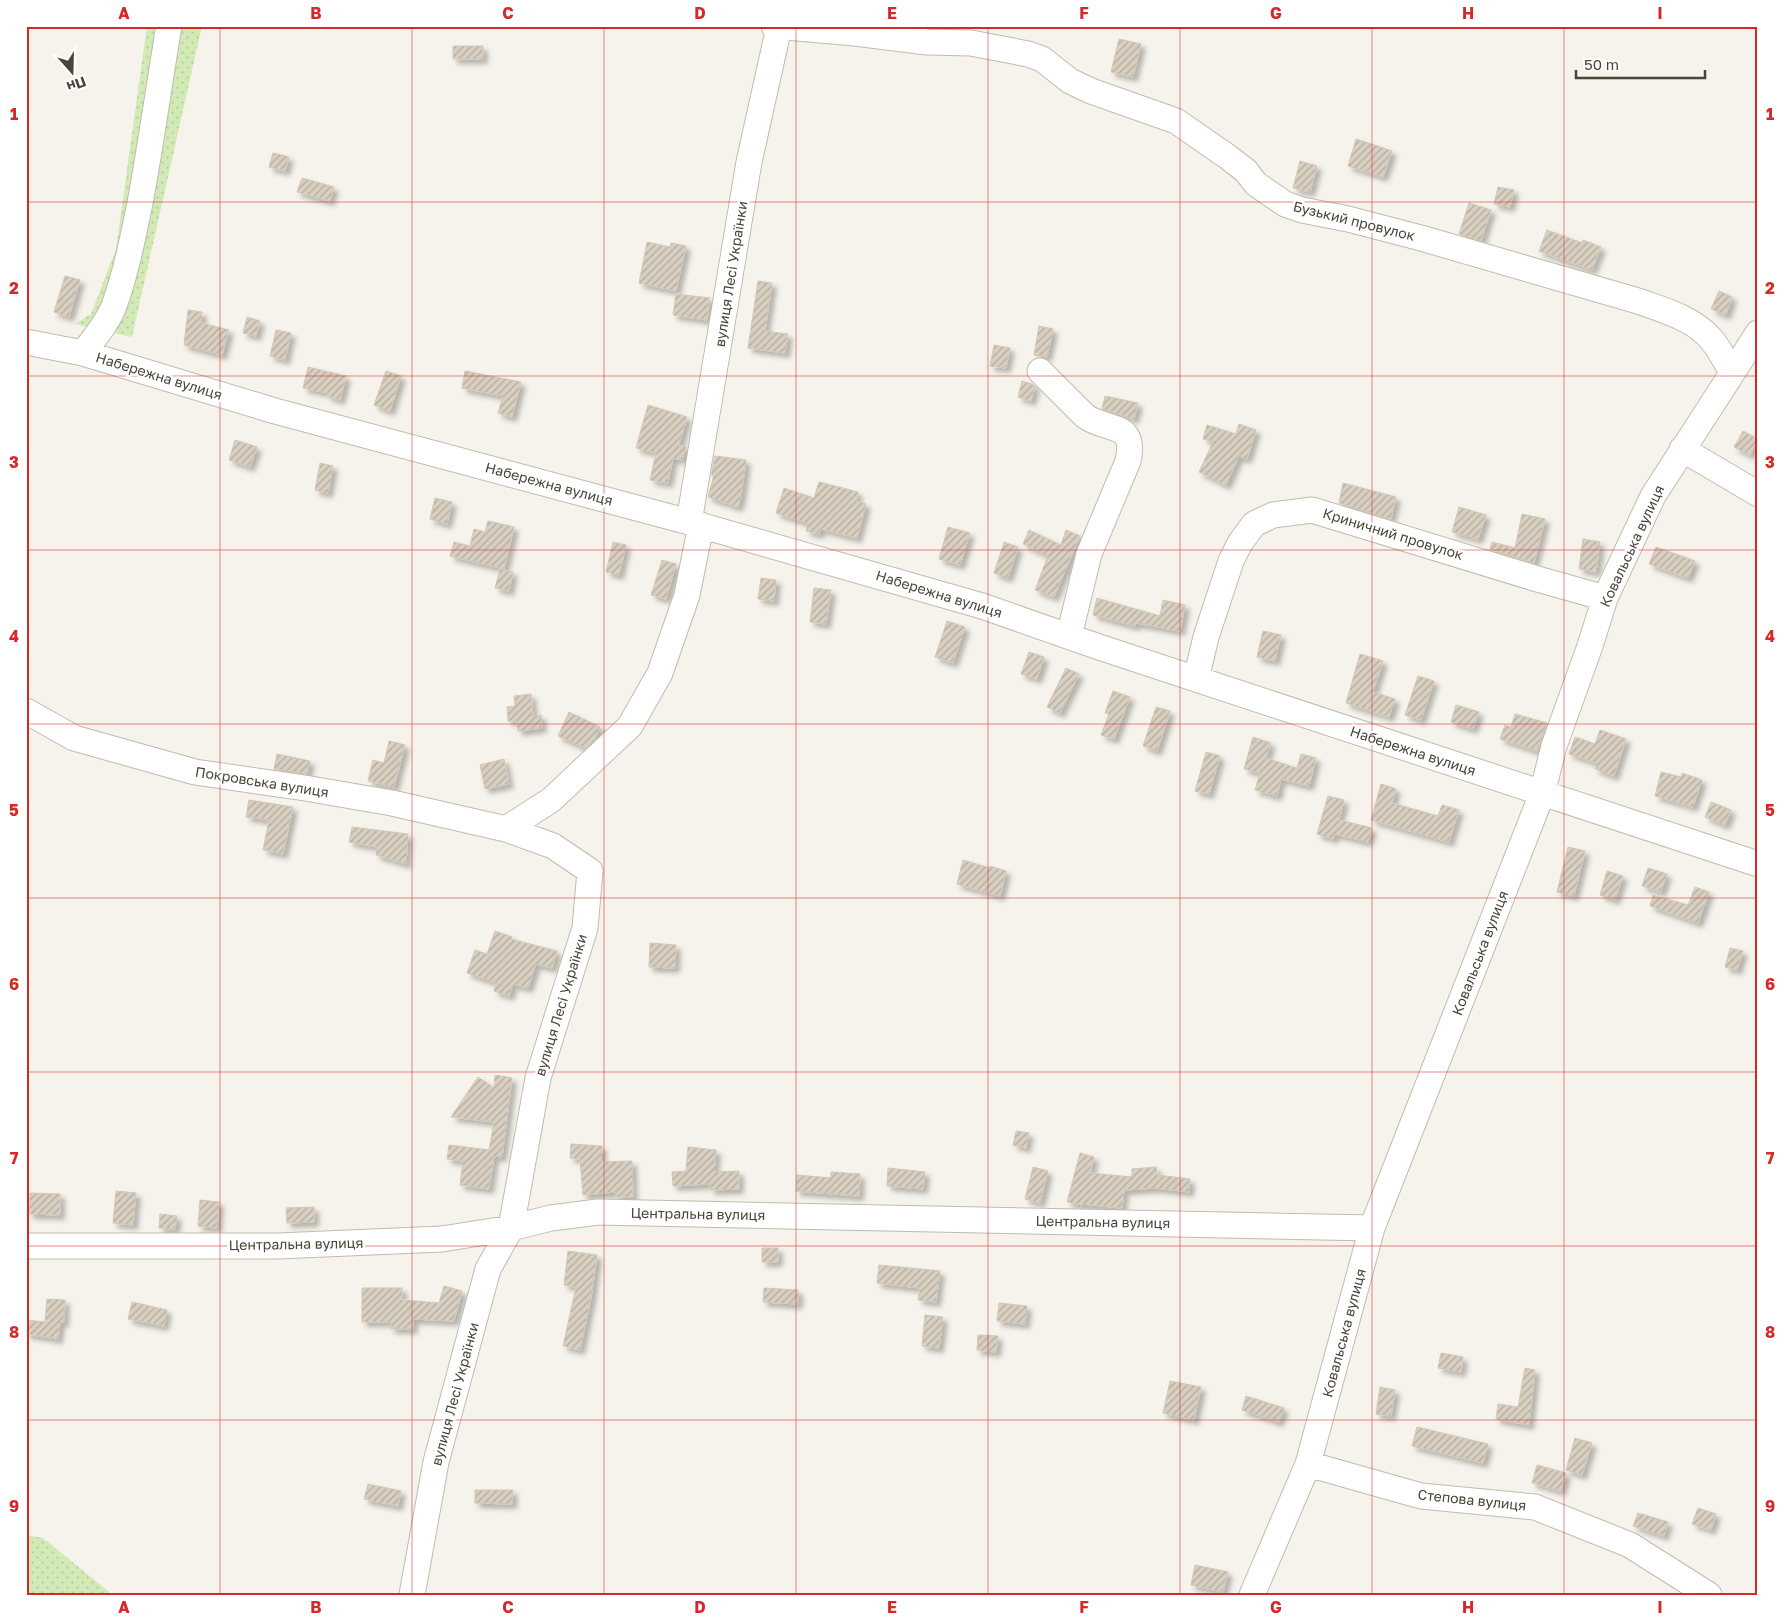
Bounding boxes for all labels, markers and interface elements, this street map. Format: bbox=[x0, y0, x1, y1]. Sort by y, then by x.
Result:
text: A bbox=[118, 3, 130, 23]
text: B bbox=[310, 3, 322, 23]
text: C bbox=[502, 3, 514, 23]
text: D bbox=[694, 3, 706, 23]
text: E bbox=[887, 3, 897, 23]
text: F bbox=[1079, 3, 1089, 23]
text: G bbox=[1270, 3, 1282, 23]
text: H bbox=[1462, 3, 1474, 23]
text: I bbox=[1657, 3, 1663, 23]
north arrow bbox=[48, 48, 98, 98]
scale bar bbox=[1576, 48, 1705, 80]
text: 50 m bbox=[1584, 55, 1619, 73]
text: Пн bbox=[65, 73, 88, 96]
text: 1 bbox=[10, 104, 18, 124]
text: 1 bbox=[1766, 104, 1774, 124]
street label: Бузький провулок bbox=[1291, 197, 1417, 244]
street label: вулиця Лесі Українки bbox=[711, 200, 750, 348]
text: 2 bbox=[9, 278, 19, 298]
text: 2 bbox=[1765, 278, 1775, 298]
street label: Набережна вулиця bbox=[94, 348, 224, 403]
text: 3 bbox=[9, 452, 19, 472]
text: 3 bbox=[1765, 452, 1775, 472]
street label: Набережна вулиця bbox=[484, 458, 615, 509]
street label: Ковальська вулиця bbox=[1596, 482, 1667, 609]
street label: Криничний провулок bbox=[1321, 504, 1466, 563]
street label: Набережна вулиця bbox=[874, 566, 1004, 621]
text: 4 bbox=[9, 626, 19, 646]
text: 4 bbox=[1765, 626, 1775, 646]
street label: Набережна вулиця bbox=[1348, 722, 1478, 779]
street label: Покровська вулиця bbox=[194, 763, 330, 800]
text: 5 bbox=[9, 800, 19, 820]
text: 5 bbox=[1765, 800, 1775, 820]
street label: Ковальська вулиця bbox=[1448, 888, 1511, 1018]
street label: вулиця Лесі Українки bbox=[531, 932, 590, 1078]
text: 6 bbox=[9, 974, 19, 994]
text: 6 bbox=[1765, 974, 1775, 994]
text: 7 bbox=[10, 1148, 19, 1168]
text: 7 bbox=[1766, 1148, 1775, 1168]
street label: Центральна вулиця bbox=[630, 1204, 766, 1223]
street label: Центральна вулиця bbox=[1035, 1212, 1171, 1231]
street label: Центральна вулиця bbox=[228, 1234, 364, 1253]
street label: Ковальська вулиця bbox=[1318, 1267, 1369, 1399]
street label: вулиця Лесі Українки bbox=[427, 1320, 482, 1467]
text: 8 bbox=[9, 1322, 19, 1342]
text: 8 bbox=[1765, 1322, 1775, 1342]
street label: Степова вулиця bbox=[1417, 1485, 1527, 1514]
text: 9 bbox=[9, 1496, 19, 1516]
text: 9 bbox=[1765, 1496, 1775, 1516]
text: A bbox=[118, 1597, 130, 1617]
text: B bbox=[310, 1597, 322, 1617]
text: C bbox=[502, 1597, 514, 1617]
text: D bbox=[694, 1597, 706, 1617]
text: E bbox=[887, 1597, 897, 1617]
text: F bbox=[1079, 1597, 1089, 1617]
text: G bbox=[1270, 1597, 1282, 1617]
text: H bbox=[1462, 1597, 1474, 1617]
text: I bbox=[1657, 1597, 1663, 1617]

